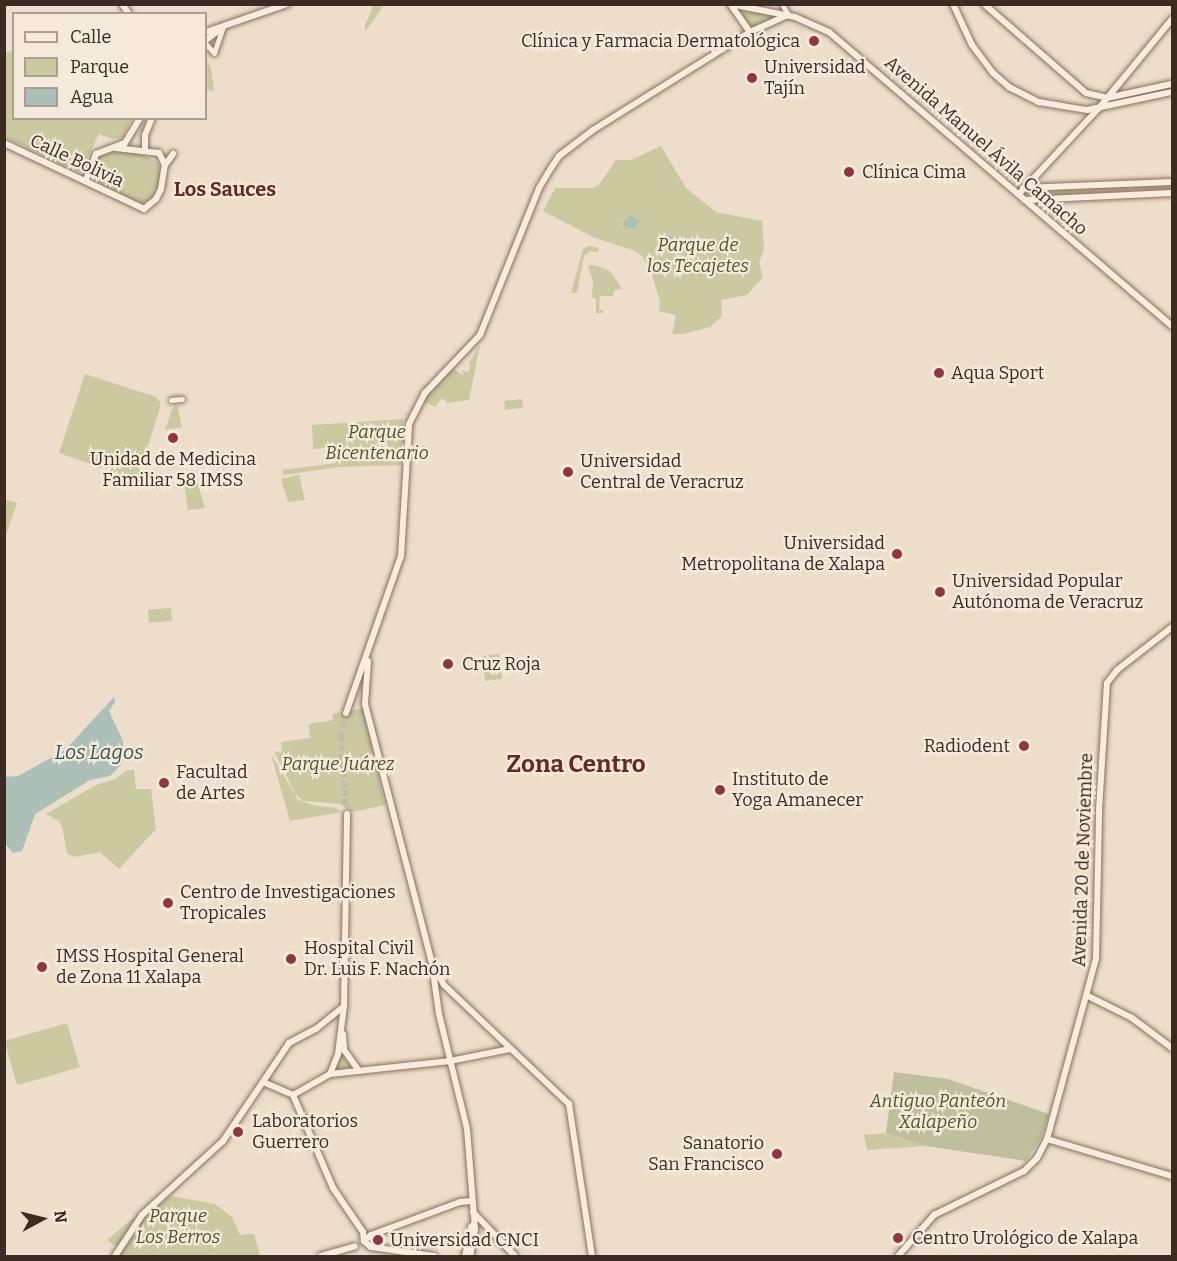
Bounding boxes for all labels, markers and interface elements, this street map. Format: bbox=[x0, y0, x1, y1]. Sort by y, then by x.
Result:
legend bbox=[12, 12, 207, 120]
text: Calle bbox=[70, 26, 111, 48]
place label: Clínica y Farmacia Dermatológica bbox=[521, 30, 800, 52]
marker: Clínica y Farmacia Dermatológica bbox=[805, 32, 823, 50]
street label: Avenida Manuel Ávila Camacho bbox=[880, 52, 1092, 240]
text: Parque bbox=[70, 56, 129, 78]
place label: Universidad Tajín bbox=[764, 57, 866, 100]
marker: Universidad Tajín bbox=[745, 71, 759, 85]
text: Agua bbox=[70, 86, 113, 108]
street label: Calle Bolivia bbox=[27, 130, 127, 192]
place label: Clínica Cima bbox=[862, 161, 966, 183]
marker: Clínica Cima bbox=[840, 163, 858, 181]
district label: Los Sauces bbox=[174, 177, 276, 201]
park label: Parque de los Tecajetes bbox=[647, 235, 749, 278]
place label: Aqua Sport bbox=[951, 362, 1044, 384]
marker: Aqua Sport bbox=[932, 366, 946, 380]
park label: Parque Bicentenario bbox=[325, 422, 429, 464]
marker: Unidad de Medicina Familiar 58 IMSS bbox=[164, 429, 182, 447]
place label: Unidad de Medicina Familiar 58 IMSS bbox=[90, 449, 256, 492]
place label: Universidad Central de Veracruz bbox=[580, 451, 744, 494]
marker: Universidad Central de Veracruz bbox=[561, 465, 575, 479]
place label: Universidad Metropolitana de Xalapa bbox=[681, 533, 885, 576]
marker: Universidad Metropolitana de Xalapa bbox=[890, 547, 904, 561]
place label: Universidad Popular Autónoma de Veracruz bbox=[952, 571, 1143, 614]
marker: Universidad Popular Autónoma de Veracruz bbox=[933, 585, 947, 599]
place label: Cruz Roja bbox=[462, 653, 541, 675]
marker: Cruz Roja bbox=[439, 655, 457, 673]
place label: Radiodent bbox=[924, 735, 1010, 757]
marker: Radiodent bbox=[1015, 737, 1033, 755]
water label: Los Lagos bbox=[54, 740, 144, 764]
district label: Zona Centro bbox=[506, 751, 646, 779]
park label: Parque Juárez bbox=[282, 753, 394, 775]
street label: Avenida 20 de Noviembre bbox=[1068, 753, 1098, 967]
place label: Facultad de Artes bbox=[176, 762, 248, 804]
place label: Instituto de Yoga Amanecer bbox=[732, 769, 863, 812]
marker: Facultad de Artes bbox=[157, 776, 171, 790]
marker: Instituto de Yoga Amanecer bbox=[713, 783, 727, 797]
place label: Centro de Investigaciones Tropicales bbox=[180, 882, 395, 924]
marker: Centro de Investigaciones Tropicales bbox=[161, 896, 175, 910]
place label: Hospital Civil Dr. Luis F. Nachón bbox=[304, 938, 450, 980]
place label: IMSS Hospital General de Zona 11 Xalapa bbox=[56, 946, 244, 988]
marker: Hospital Civil Dr. Luis F. Nachón bbox=[282, 950, 300, 968]
marker: IMSS Hospital General de Zona 11 Xalapa bbox=[33, 958, 51, 976]
park label: Antiguo Panteón Xalapeño bbox=[870, 1091, 1006, 1134]
place label: Laboratorios Guerrero bbox=[252, 1111, 358, 1154]
marker: Laboratorios Guerrero bbox=[229, 1123, 247, 1141]
place label: Sanatorio San Francisco bbox=[648, 1133, 764, 1176]
marker: Sanatorio San Francisco bbox=[768, 1145, 786, 1163]
north arrow bbox=[12, 1189, 72, 1249]
park label: Parque Los Berros bbox=[136, 1206, 220, 1248]
text: N bbox=[50, 1209, 71, 1224]
place label: Centro Urológico de Xalapa bbox=[912, 1227, 1138, 1249]
place label: Universidad CNCI bbox=[390, 1229, 539, 1251]
marker: Centro Urológico de Xalapa bbox=[889, 1229, 907, 1247]
marker: Universidad CNCI bbox=[371, 1233, 385, 1247]

